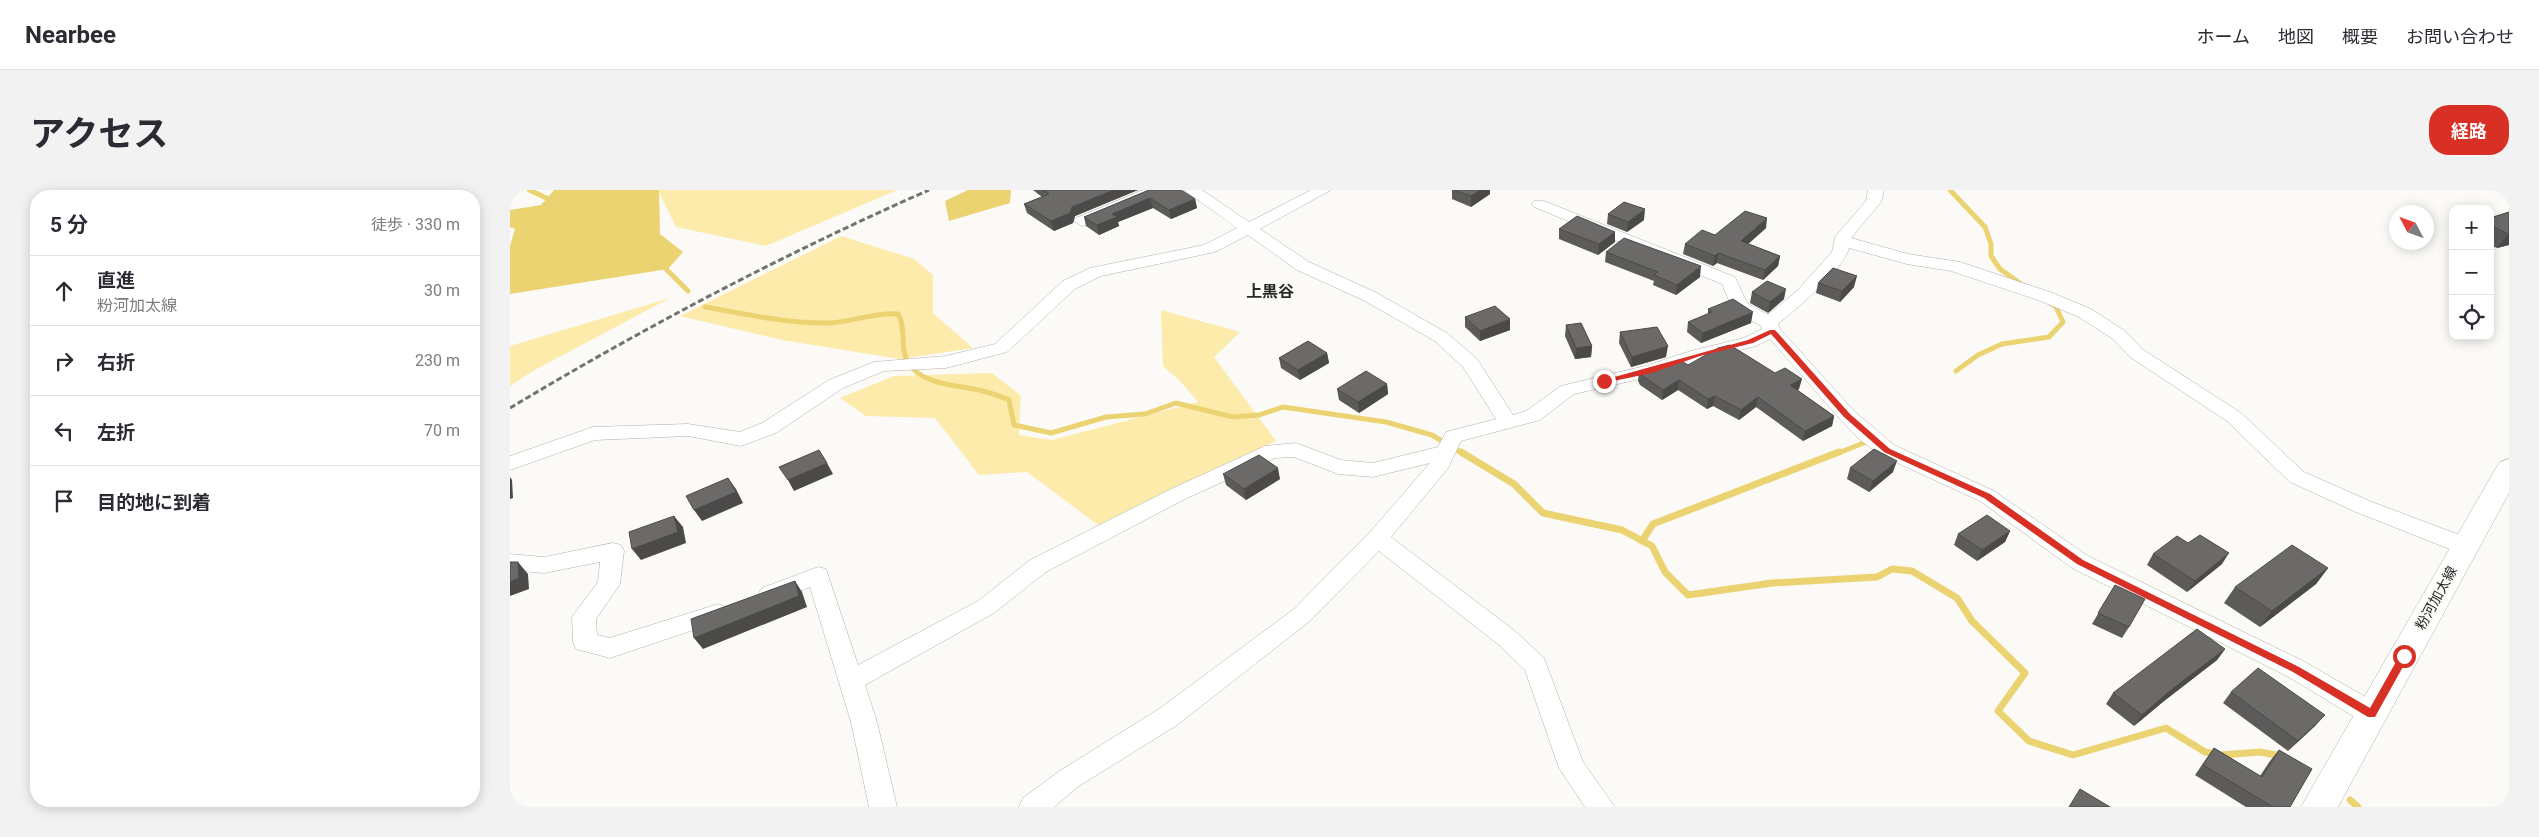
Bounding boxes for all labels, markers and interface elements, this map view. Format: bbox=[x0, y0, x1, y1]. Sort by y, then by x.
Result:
text: Nearbee bbox=[25, 21, 116, 49]
text: ホーム bbox=[2197, 26, 2250, 47]
text: 地図 bbox=[2278, 26, 2314, 47]
text: 概要 bbox=[2342, 26, 2378, 47]
text: お問い合わせ bbox=[2406, 26, 2514, 47]
button: 経路 bbox=[2429, 105, 2509, 155]
text: アクセス bbox=[30, 114, 168, 155]
north arrow bbox=[2389, 205, 2434, 250]
map controls bbox=[2449, 205, 2494, 340]
button: + bbox=[2449, 205, 2494, 250]
text: 5 分 bbox=[50, 213, 88, 237]
text: 徒歩 · 330 m bbox=[371, 215, 460, 234]
button: − bbox=[2449, 250, 2494, 295]
text: 直進 bbox=[97, 269, 135, 292]
icon: ahead bbox=[50, 277, 78, 305]
text: 30 m bbox=[424, 281, 460, 300]
district label: 上黒谷 bbox=[1246, 282, 1294, 301]
button: locate bbox=[2449, 295, 2494, 340]
text: 粉河加太線 bbox=[97, 296, 177, 315]
icon: right bbox=[50, 347, 78, 375]
text: 右折 bbox=[97, 351, 135, 374]
text: 230 m bbox=[415, 351, 460, 370]
route end bbox=[1593, 370, 1616, 393]
icon: left bbox=[50, 417, 78, 445]
text: 左折 bbox=[97, 421, 135, 444]
text: 70 m bbox=[424, 421, 460, 440]
icon: arrive bbox=[50, 487, 78, 515]
text: 目的地に到着 bbox=[97, 491, 211, 514]
street label: 粉河加太線 bbox=[2412, 564, 2460, 632]
route start bbox=[2393, 645, 2416, 668]

